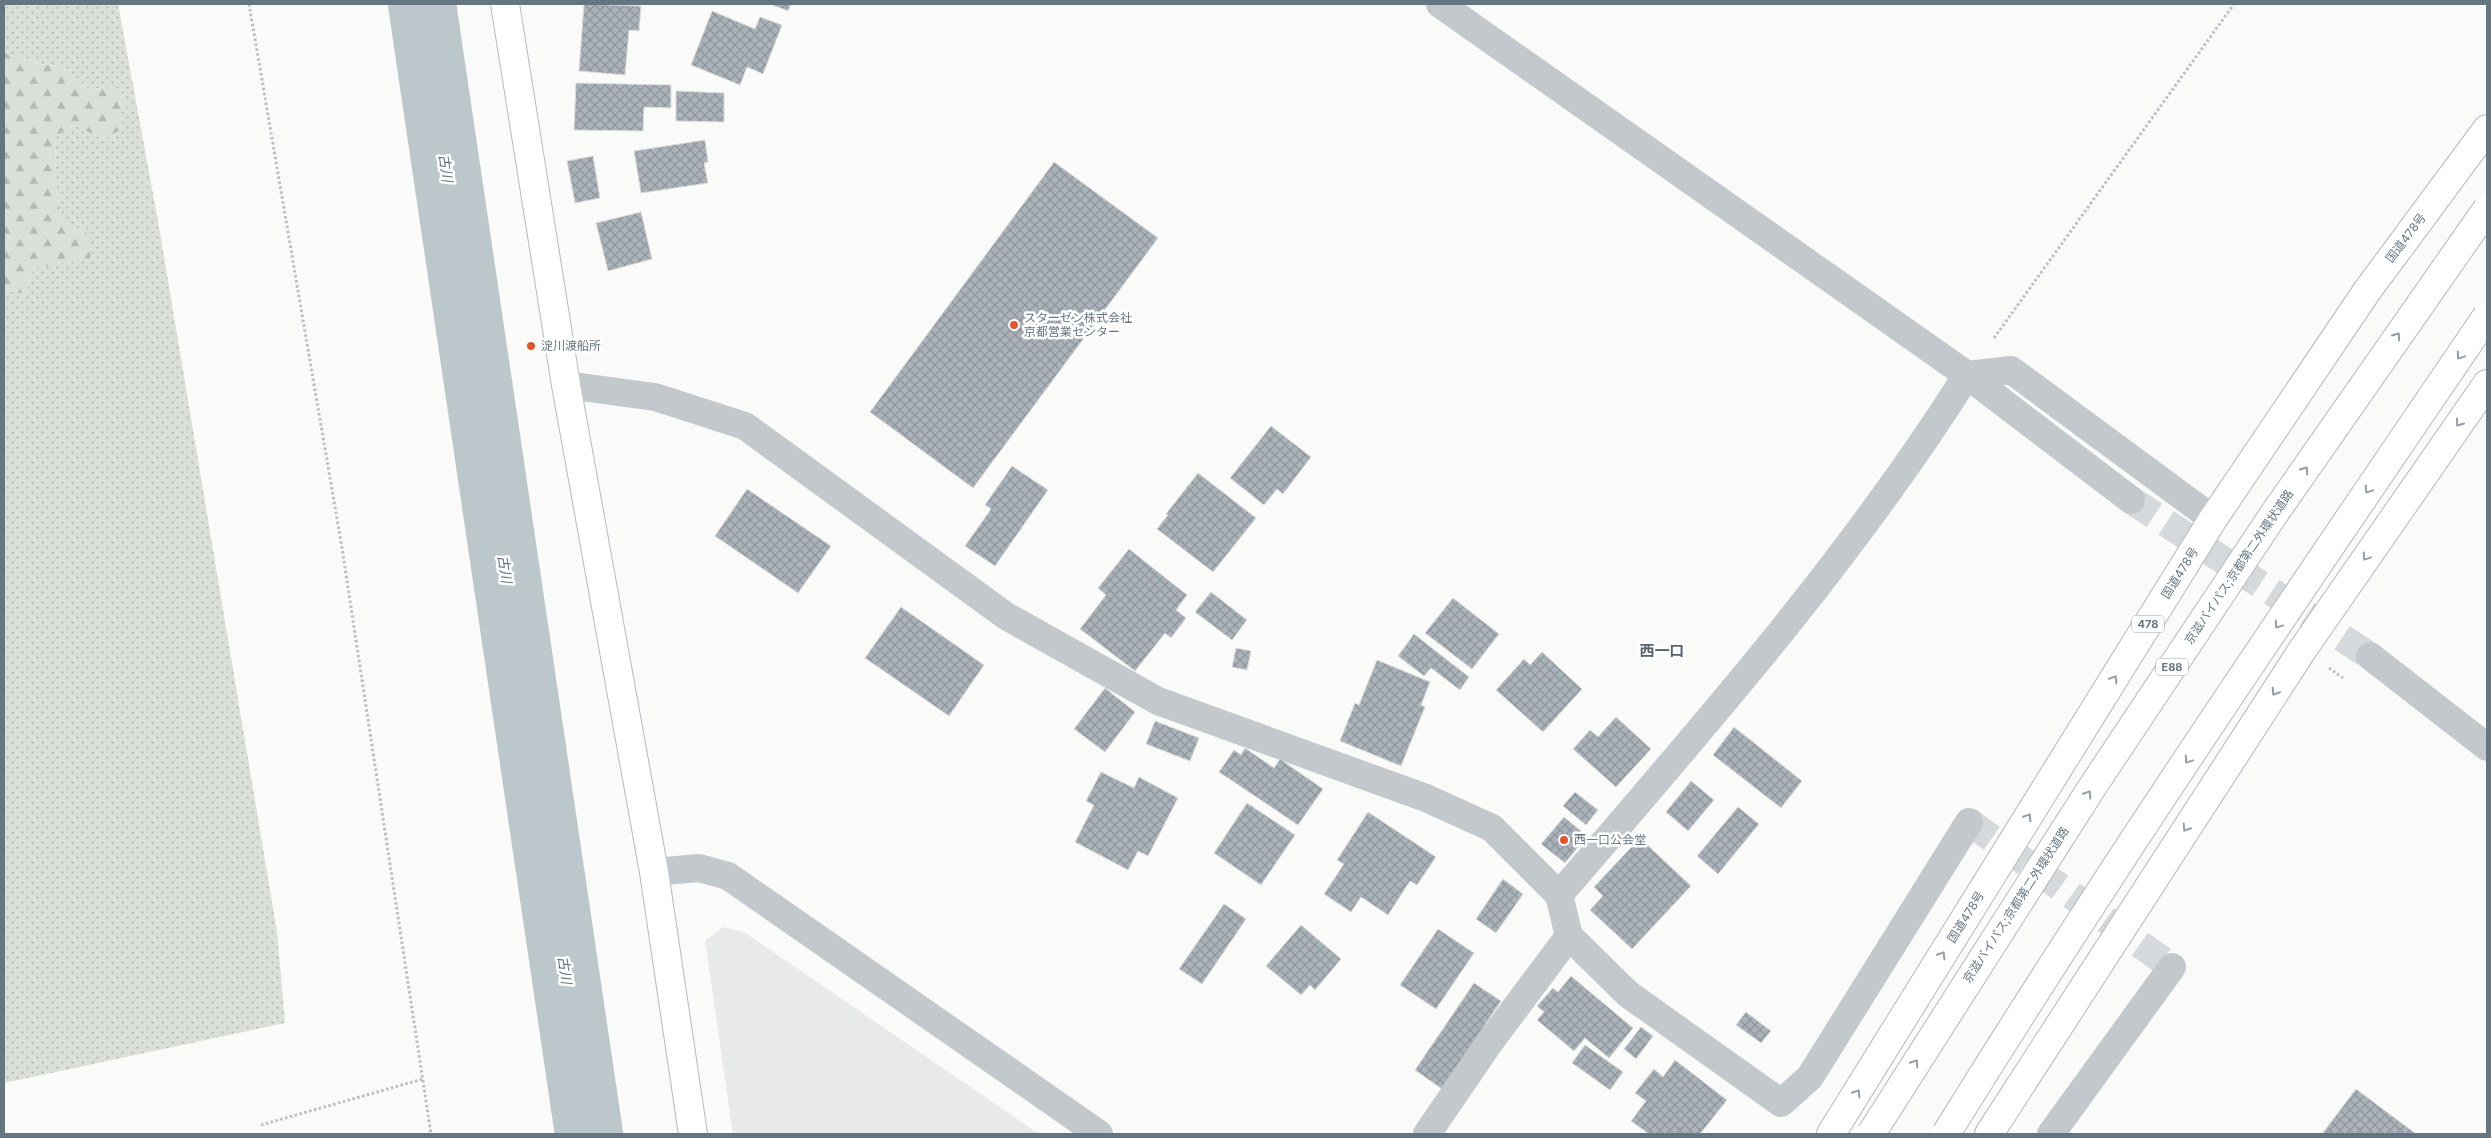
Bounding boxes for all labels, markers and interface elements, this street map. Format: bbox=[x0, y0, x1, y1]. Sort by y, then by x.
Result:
water label: 古川 bbox=[436, 153, 457, 185]
street label: 国道478号 bbox=[2382, 210, 2429, 265]
place label: スターゼン株式会社 京都営業センター bbox=[1024, 310, 1132, 339]
marker: スターゼン株式会社 京都営業センター bbox=[1008, 319, 1020, 331]
one-way arrow bbox=[2391, 332, 2400, 342]
place label: 淀川渡船所 bbox=[541, 338, 601, 353]
marker: 淀川渡船所 bbox=[525, 340, 537, 352]
one-way arrow bbox=[2457, 350, 2466, 360]
one-way arrow bbox=[2456, 418, 2465, 427]
one-way arrow bbox=[2299, 466, 2308, 475]
one-way arrow bbox=[2365, 484, 2374, 494]
street label: 京滋バイパス;京都第二外環状道路 bbox=[2181, 487, 2296, 647]
street label: 国道478号 bbox=[2158, 544, 2201, 601]
one-way arrow bbox=[2363, 551, 2372, 561]
water label: 古川 bbox=[495, 554, 516, 586]
road number: 478 bbox=[2132, 616, 2164, 632]
one-way arrow bbox=[2274, 620, 2284, 629]
district label: 西一口 bbox=[1639, 641, 1685, 660]
road number: E88 bbox=[2156, 659, 2188, 676]
one-way arrow bbox=[2107, 675, 2117, 684]
one-way arrow bbox=[2272, 686, 2281, 695]
one-way arrow bbox=[2184, 755, 2194, 764]
one-way arrow bbox=[2082, 790, 2091, 799]
one-way arrow bbox=[2022, 813, 2031, 822]
one-way arrow bbox=[2183, 822, 2193, 831]
street label: 京滋バイパス;京都第二外環状道路 bbox=[1959, 824, 2072, 986]
place label: 西一口公会堂 bbox=[1574, 832, 1646, 847]
marker: 西一口公会堂 bbox=[1558, 834, 1570, 846]
street label: 国道478号 bbox=[1944, 888, 1987, 945]
one-way arrow bbox=[1936, 951, 1946, 960]
water label: 古川 bbox=[555, 955, 576, 987]
one-way arrow bbox=[1909, 1060, 1919, 1069]
one-way arrow bbox=[1850, 1089, 1860, 1098]

